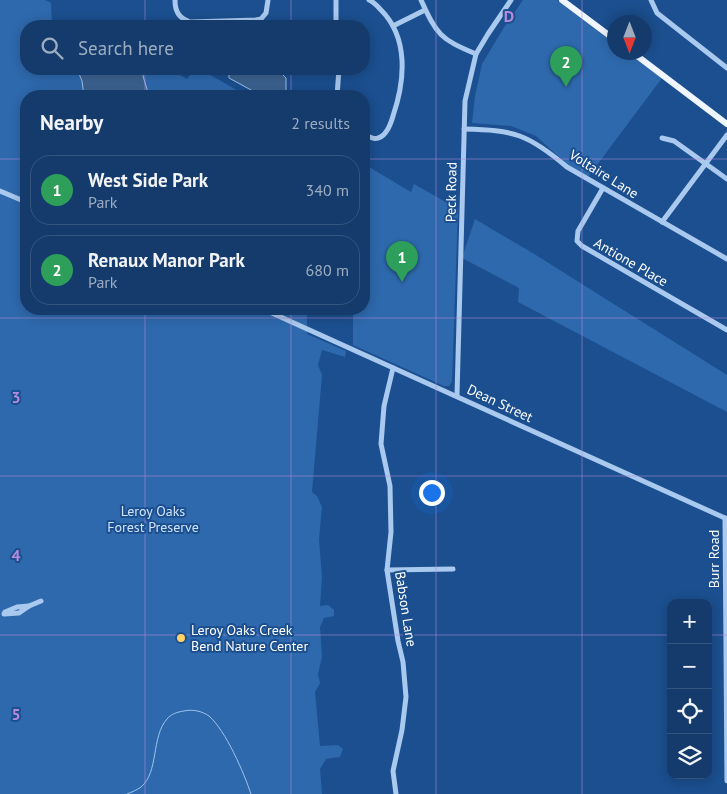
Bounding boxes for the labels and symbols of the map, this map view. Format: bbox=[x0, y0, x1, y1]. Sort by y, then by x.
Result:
text: D bbox=[504, 6, 514, 26]
north arrow bbox=[607, 15, 652, 60]
pin: 2 bbox=[550, 46, 582, 87]
street label: Voltaire Lane bbox=[565, 145, 642, 202]
street label: Peck Road bbox=[441, 162, 461, 222]
street label: Antione Place bbox=[591, 234, 671, 290]
pin: 1 bbox=[386, 241, 418, 282]
street label: Dean Street bbox=[464, 380, 536, 426]
text: 3 bbox=[11, 387, 21, 407]
your location bbox=[419, 480, 445, 506]
park label: Leroy Oaks Forest Preserve bbox=[107, 502, 199, 536]
street label: Burr Road bbox=[705, 530, 723, 588]
text: 4 bbox=[11, 545, 21, 565]
street label: Babson Lane bbox=[391, 570, 421, 648]
place label: Leroy Oaks Creek Bend Nature Center bbox=[191, 621, 308, 655]
marker: Leroy Oaks Creek Bend Nature Center bbox=[175, 632, 187, 644]
text: 5 bbox=[11, 704, 21, 724]

